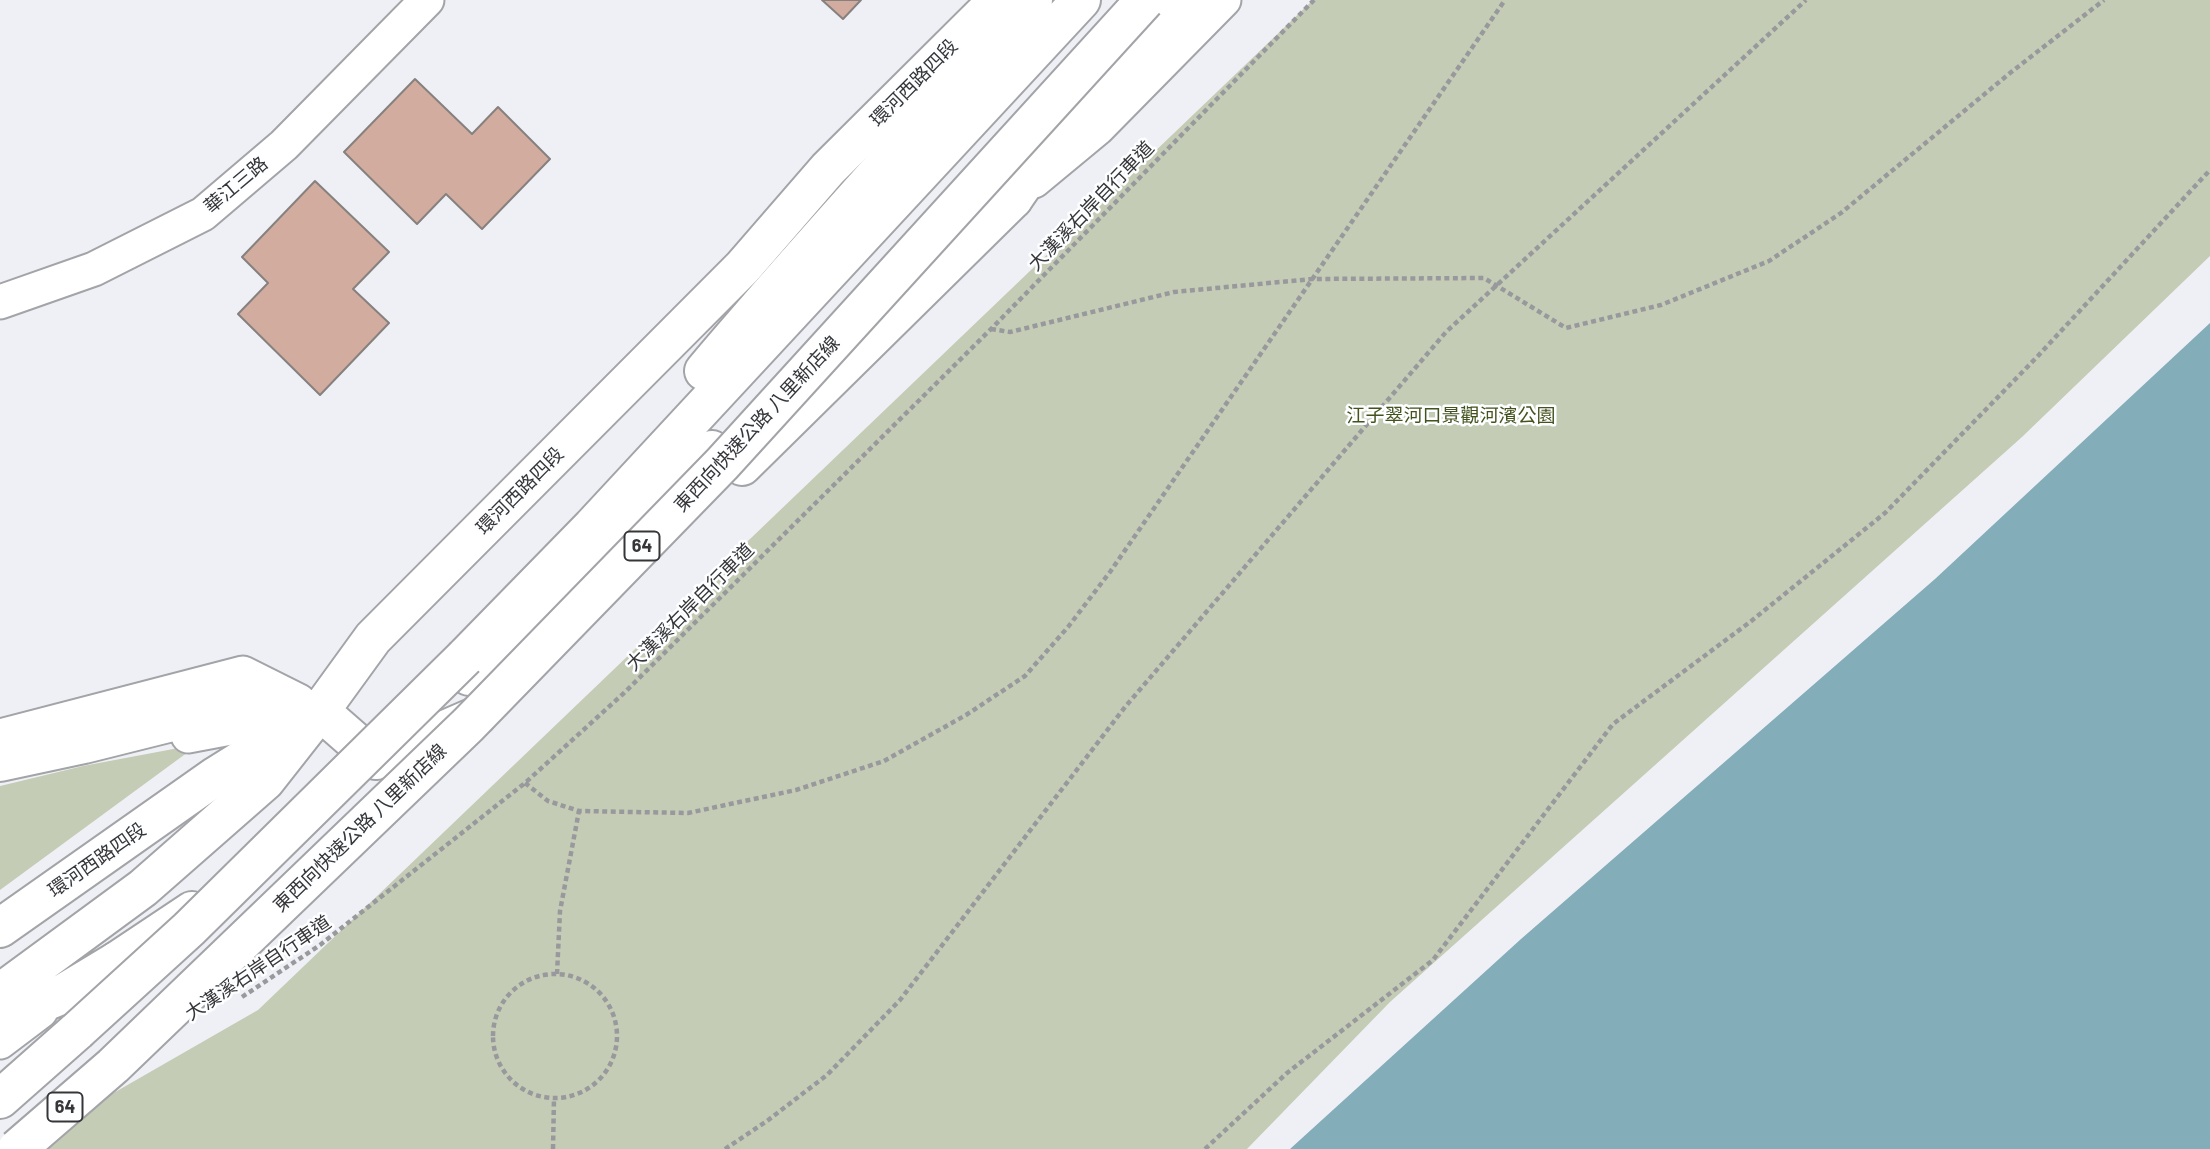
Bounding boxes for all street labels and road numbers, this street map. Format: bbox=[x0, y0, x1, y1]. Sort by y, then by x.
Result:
street label: 環河西路四段 bbox=[866, 35, 962, 131]
street label: 大漢溪右岸自行車道 bbox=[1023, 137, 1159, 275]
street label: 華江三路 bbox=[200, 152, 272, 218]
street label: 東西向快速公路 八里新店線 bbox=[670, 331, 844, 517]
street label: 環河西路四段 bbox=[472, 443, 568, 539]
road number: 64 bbox=[624, 532, 660, 560]
street label: 大漢溪右岸自行車道 bbox=[621, 538, 759, 676]
street label: 東西向快速公路 八里新店線 bbox=[269, 739, 451, 917]
street label: 環河西路四段 bbox=[44, 818, 150, 902]
street label: 大漢溪右岸自行車道 bbox=[181, 911, 335, 1025]
road number: 64 bbox=[48, 1092, 82, 1122]

